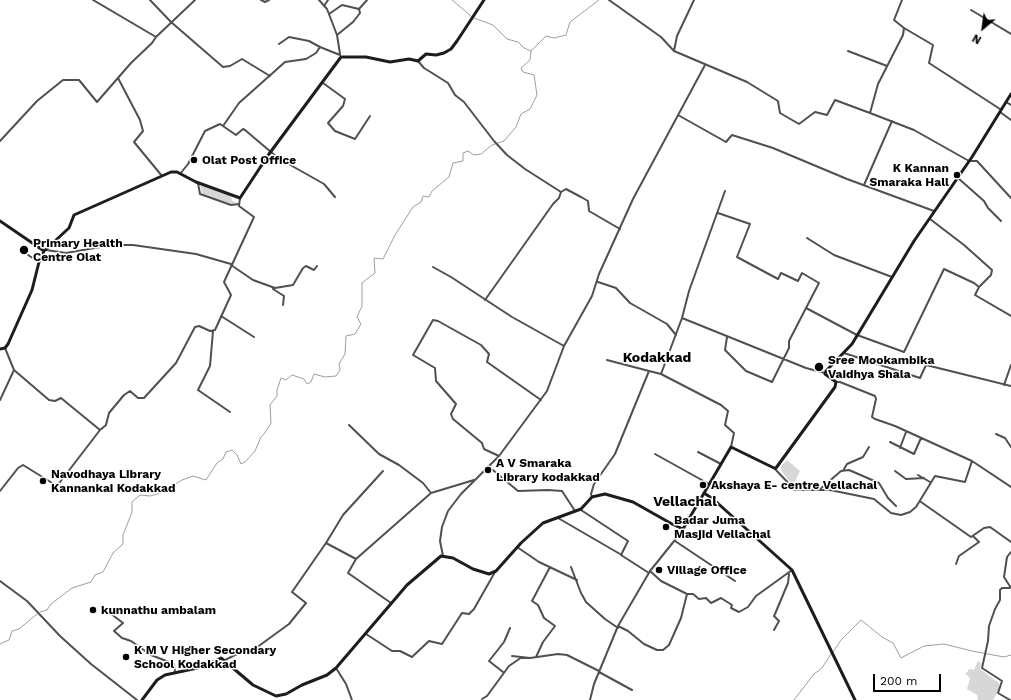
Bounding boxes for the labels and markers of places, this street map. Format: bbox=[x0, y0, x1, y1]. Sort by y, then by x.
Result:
place label: Olat Post Office bbox=[202, 153, 296, 167]
marker: Olat Post Office bbox=[189, 155, 199, 165]
place label: K Kannan Smaraka Hall bbox=[870, 161, 949, 189]
marker: K Kannan Smaraka Hall bbox=[952, 170, 962, 180]
place label: Primary Health Centre Olat bbox=[33, 236, 123, 264]
marker: Primary Health Centre Olat bbox=[18, 244, 30, 256]
place label: Sree Mookambika Vaidhya Shala bbox=[828, 353, 934, 381]
marker: Sree Mookambika Vaidhya Shala bbox=[813, 361, 825, 373]
place label: A V Smaraka Library kodakkad bbox=[496, 456, 600, 484]
marker: A V Smaraka Library kodakkad bbox=[483, 465, 493, 475]
place label: Navodhaya Library Kannankai Kodakkad bbox=[51, 467, 176, 495]
marker: Navodhaya Library Kannankai Kodakkad bbox=[38, 476, 48, 486]
place label: Akshaya E- centre Vellachal bbox=[711, 478, 877, 492]
marker: Akshaya E- centre Vellachal bbox=[698, 480, 708, 490]
place label: Badar Juma Masjid Vellachal bbox=[674, 513, 771, 541]
marker: Badar Juma Masjid Vellachal bbox=[661, 522, 671, 532]
place label: Village Office bbox=[667, 563, 747, 577]
marker: Village Office bbox=[654, 565, 664, 575]
place label: kunnathu ambalam bbox=[101, 603, 216, 617]
marker: kunnathu ambalam bbox=[88, 605, 98, 615]
place label: K M V Higher Secondary School Kodakkad bbox=[134, 643, 276, 671]
marker: K M V Higher Secondary School Kodakkad bbox=[121, 652, 131, 662]

